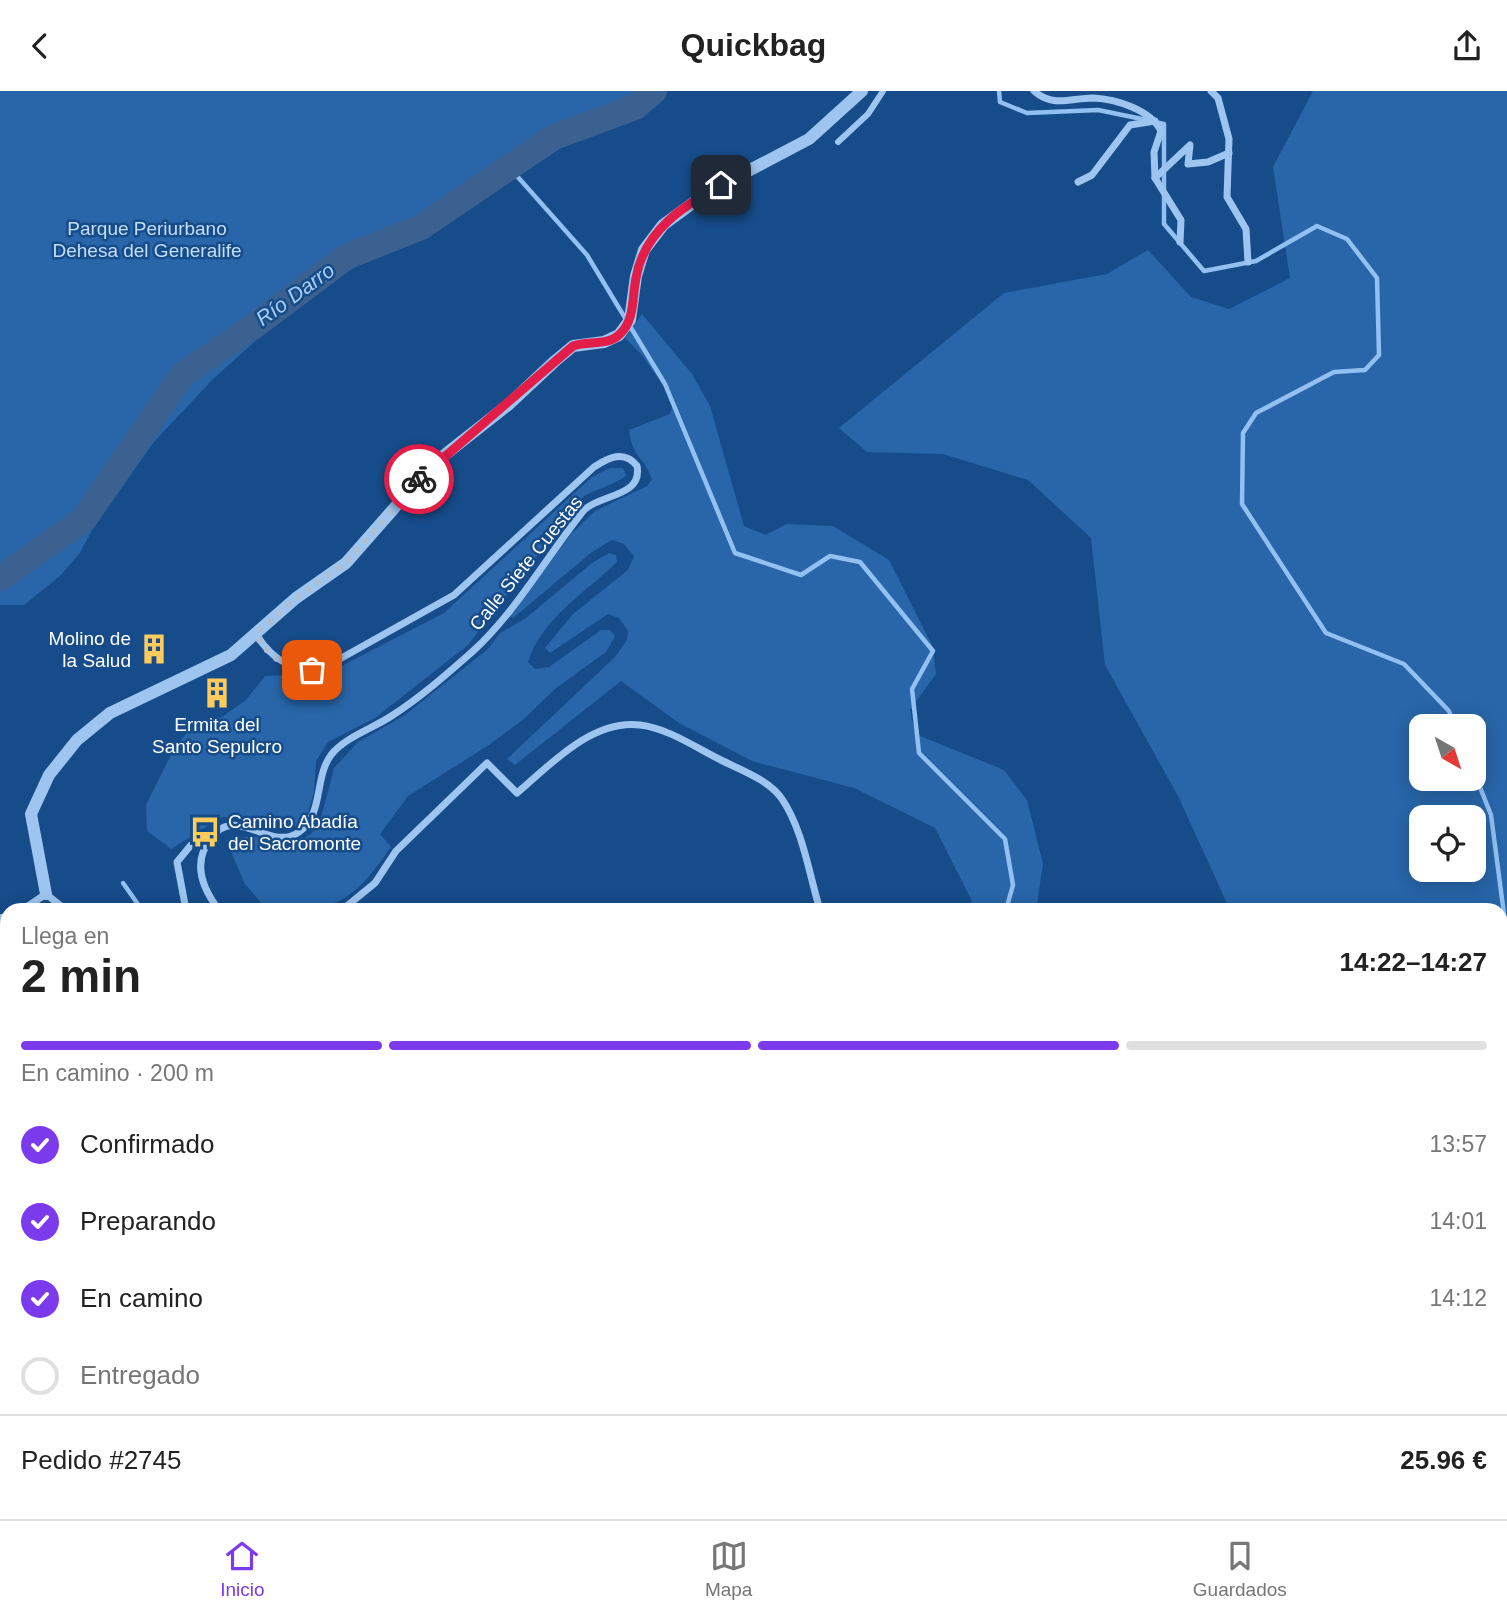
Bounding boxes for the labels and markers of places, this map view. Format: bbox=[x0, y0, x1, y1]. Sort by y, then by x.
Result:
pin bbox=[691, 155, 751, 215]
place label: Molino de la Salud bbox=[49, 628, 131, 671]
building icon: Molino de la Salud bbox=[137, 632, 171, 666]
pin bbox=[282, 640, 342, 700]
building icon: Ermita del Santo Sepulcro bbox=[200, 676, 234, 710]
place label: Ermita del Santo Sepulcro bbox=[152, 714, 282, 757]
place label: Camino Abadía del Sacromonte bbox=[228, 811, 361, 854]
bus stop icon: Camino Abadía del Sacromonte bbox=[188, 815, 222, 849]

